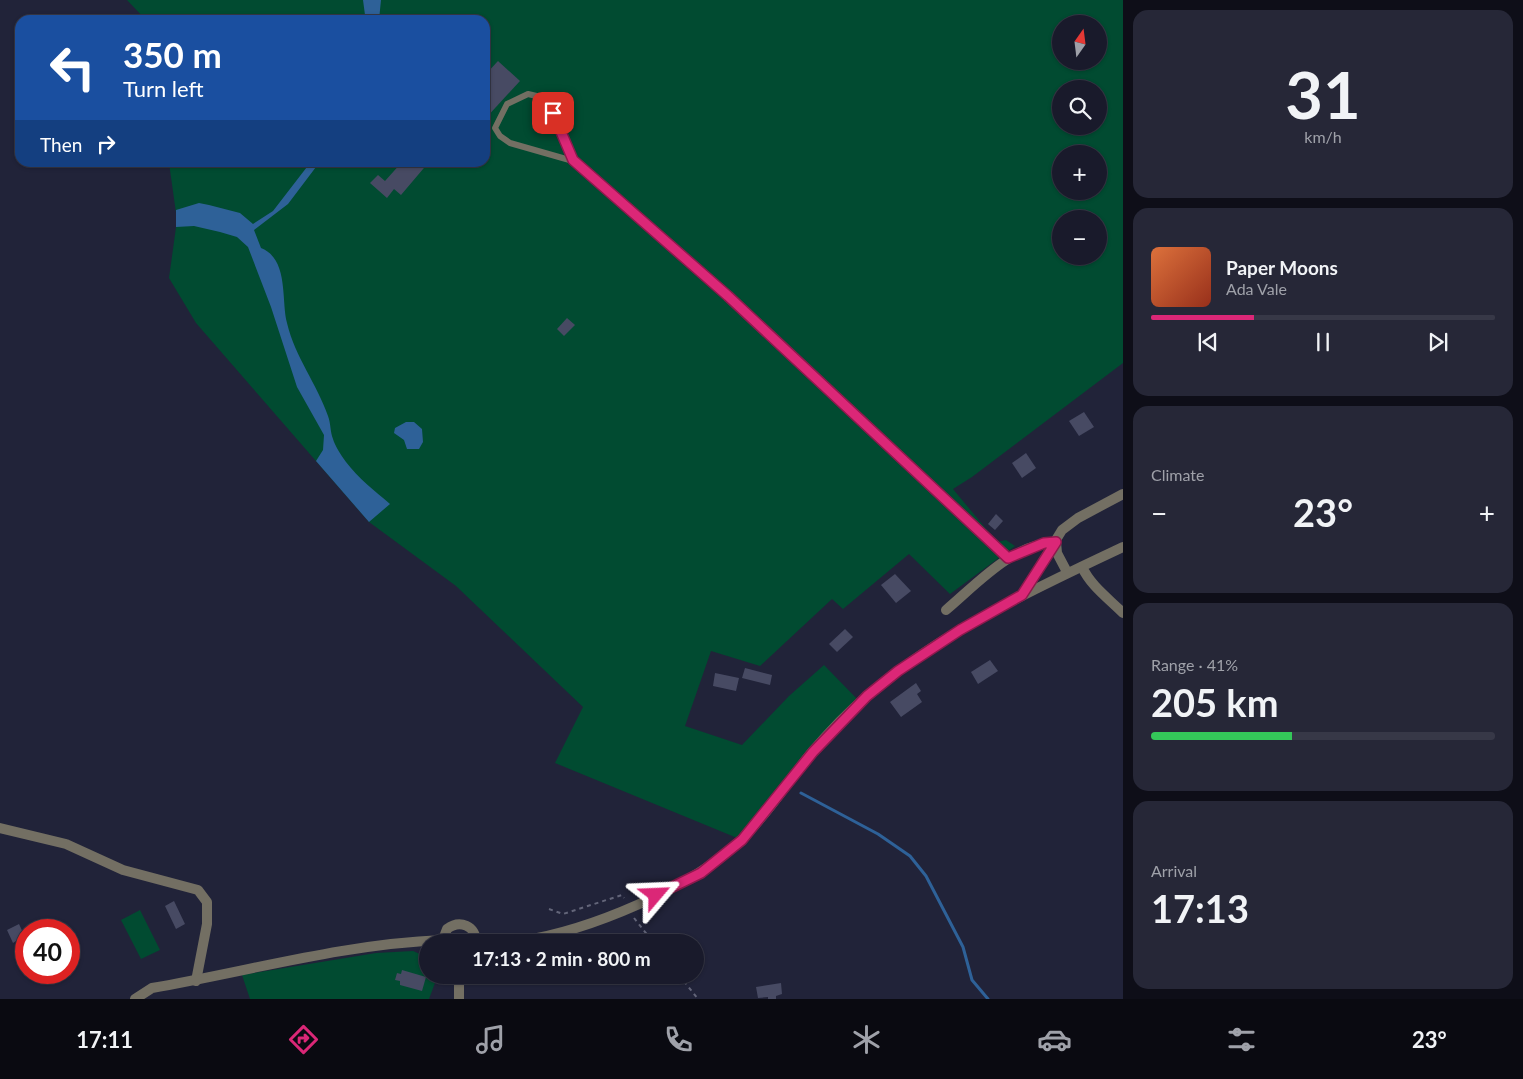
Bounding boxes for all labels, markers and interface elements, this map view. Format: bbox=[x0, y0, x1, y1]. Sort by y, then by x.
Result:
north arrow bbox=[1052, 15, 1108, 70]
map controls bbox=[1052, 15, 1107, 265]
text: 350 m bbox=[123, 33, 222, 75]
icon: left bbox=[40, 35, 105, 100]
text: 31 bbox=[1285, 55, 1361, 133]
text: Turn left bbox=[123, 75, 204, 102]
button: search bbox=[1052, 80, 1107, 135]
pin bbox=[532, 92, 574, 134]
icon: arrive bbox=[539, 99, 567, 127]
text: km/h bbox=[1304, 127, 1342, 146]
icon: right bbox=[92, 130, 120, 158]
text: Then bbox=[40, 133, 82, 156]
button: + bbox=[1052, 145, 1107, 200]
button: − bbox=[1052, 210, 1107, 265]
text: Paper Moons bbox=[1226, 256, 1338, 279]
text: Ada Vale bbox=[1226, 279, 1287, 298]
icon: previous bbox=[1194, 328, 1222, 356]
icon: pause bbox=[1309, 328, 1337, 356]
icon: next bbox=[1424, 328, 1452, 356]
text: Climate bbox=[1151, 465, 1204, 484]
text: 23° bbox=[1293, 489, 1353, 535]
text: − bbox=[1151, 496, 1167, 530]
text: + bbox=[1479, 496, 1495, 530]
text: Range · 41% bbox=[1151, 655, 1238, 674]
text: 205 km bbox=[1151, 679, 1279, 725]
text: Arrival bbox=[1151, 861, 1197, 880]
position arrow bbox=[629, 868, 681, 920]
text: 17:13 bbox=[1151, 885, 1249, 931]
speed limit sign: 40 bbox=[15, 919, 80, 984]
text: 17:13 · 2 min · 800 m bbox=[472, 947, 651, 970]
icon: directions bbox=[286, 1022, 321, 1057]
icon: music bbox=[473, 1022, 508, 1057]
icon: phone bbox=[661, 1022, 696, 1057]
icon: climate bbox=[849, 1022, 884, 1057]
icon: car bbox=[1037, 1022, 1072, 1057]
icon: filters bbox=[1224, 1022, 1259, 1057]
text: 17:11 bbox=[76, 1026, 133, 1053]
text: 23° bbox=[1412, 1026, 1447, 1053]

